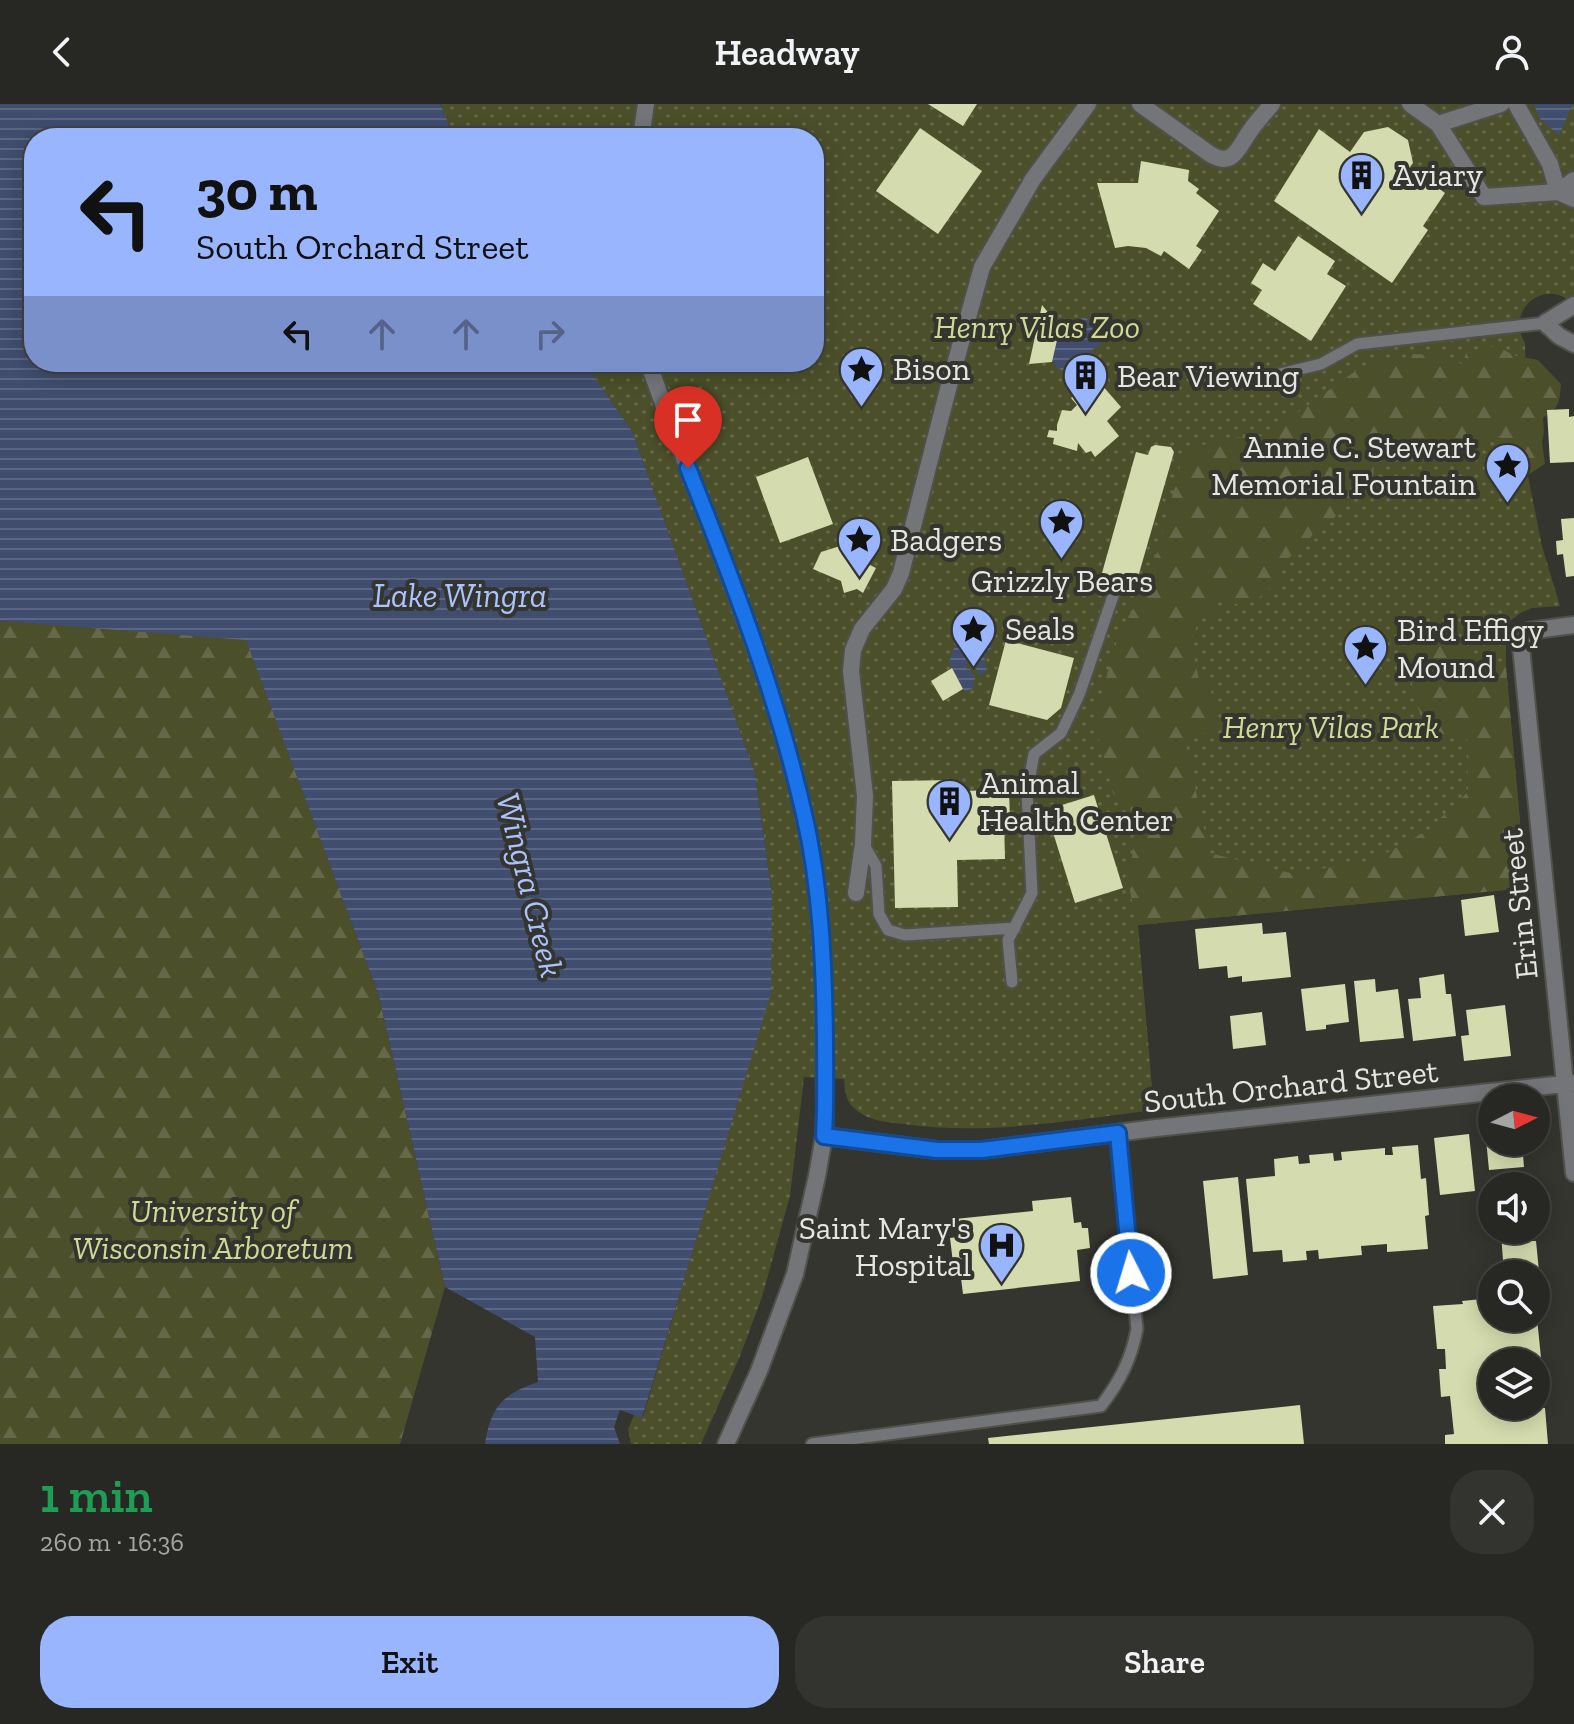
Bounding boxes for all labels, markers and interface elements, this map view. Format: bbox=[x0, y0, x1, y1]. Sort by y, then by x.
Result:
icon: back bbox=[40, 30, 84, 74]
icon: person bbox=[1490, 30, 1534, 74]
text: Headway bbox=[714, 31, 860, 74]
building icon: Aviary bbox=[1338, 151, 1386, 214]
place label: Aviary bbox=[1393, 156, 1483, 194]
text: 30 m bbox=[196, 157, 318, 224]
icon: left bbox=[64, 160, 168, 264]
text: South Orchard Street bbox=[196, 225, 529, 268]
park label: Henry Vilas Zoo bbox=[934, 308, 1140, 346]
icon: left bbox=[276, 312, 320, 356]
icon: ahead bbox=[360, 312, 404, 356]
icon: ahead bbox=[444, 312, 488, 356]
icon: right bbox=[528, 312, 572, 356]
place icon: Bison bbox=[838, 345, 886, 408]
place label: Bison bbox=[893, 350, 971, 388]
building icon: Bear Viewing bbox=[1062, 352, 1110, 415]
place label: Bear Viewing bbox=[1117, 357, 1299, 395]
pin bbox=[654, 386, 722, 468]
icon: arrive bbox=[666, 398, 710, 442]
place label: Annie C. Stewart Memorial Fountain bbox=[1211, 428, 1477, 503]
place icon: Annie C. Stewart Memorial Fountain bbox=[1483, 441, 1531, 504]
place icon: Grizzly Bears bbox=[1038, 498, 1086, 561]
place icon: Badgers bbox=[835, 516, 883, 579]
place label: Badgers bbox=[890, 521, 1002, 559]
place label: Grizzly Bears bbox=[971, 562, 1153, 600]
water label: Lake Wingra bbox=[373, 575, 547, 616]
place icon: Seals bbox=[950, 605, 998, 668]
place label: Seals bbox=[1005, 610, 1075, 648]
place label: Bird Effigy Mound bbox=[1397, 611, 1545, 686]
place icon: Bird Effigy Mound bbox=[1342, 624, 1390, 687]
park label: Henry Vilas Park bbox=[1223, 708, 1439, 746]
place label: Animal Health Center bbox=[980, 764, 1174, 839]
building icon: Animal Health Center bbox=[925, 777, 973, 840]
water label: Wingra Creek bbox=[487, 789, 573, 981]
street label: Erin Street bbox=[1492, 827, 1546, 981]
street label: South Orchard Street bbox=[1142, 1052, 1440, 1120]
north arrow bbox=[1478, 1084, 1550, 1156]
map controls bbox=[1478, 1084, 1550, 1420]
button: sound bbox=[1478, 1172, 1550, 1244]
park label: University of Wisconsin Arboretum bbox=[73, 1192, 353, 1267]
place label: Saint Mary's Hospital bbox=[799, 1209, 971, 1284]
hospital icon: Saint Mary's Hospital bbox=[978, 1222, 1026, 1285]
position arrow bbox=[1089, 1231, 1173, 1315]
button: search bbox=[1478, 1260, 1550, 1332]
button: layers bbox=[1478, 1348, 1550, 1420]
text: 1 min bbox=[40, 1467, 153, 1524]
button: close bbox=[1450, 1470, 1534, 1554]
text: 260 m · 16:36 bbox=[40, 1526, 184, 1558]
button: Exit bbox=[40, 1616, 779, 1708]
button: Share bbox=[795, 1616, 1534, 1708]

